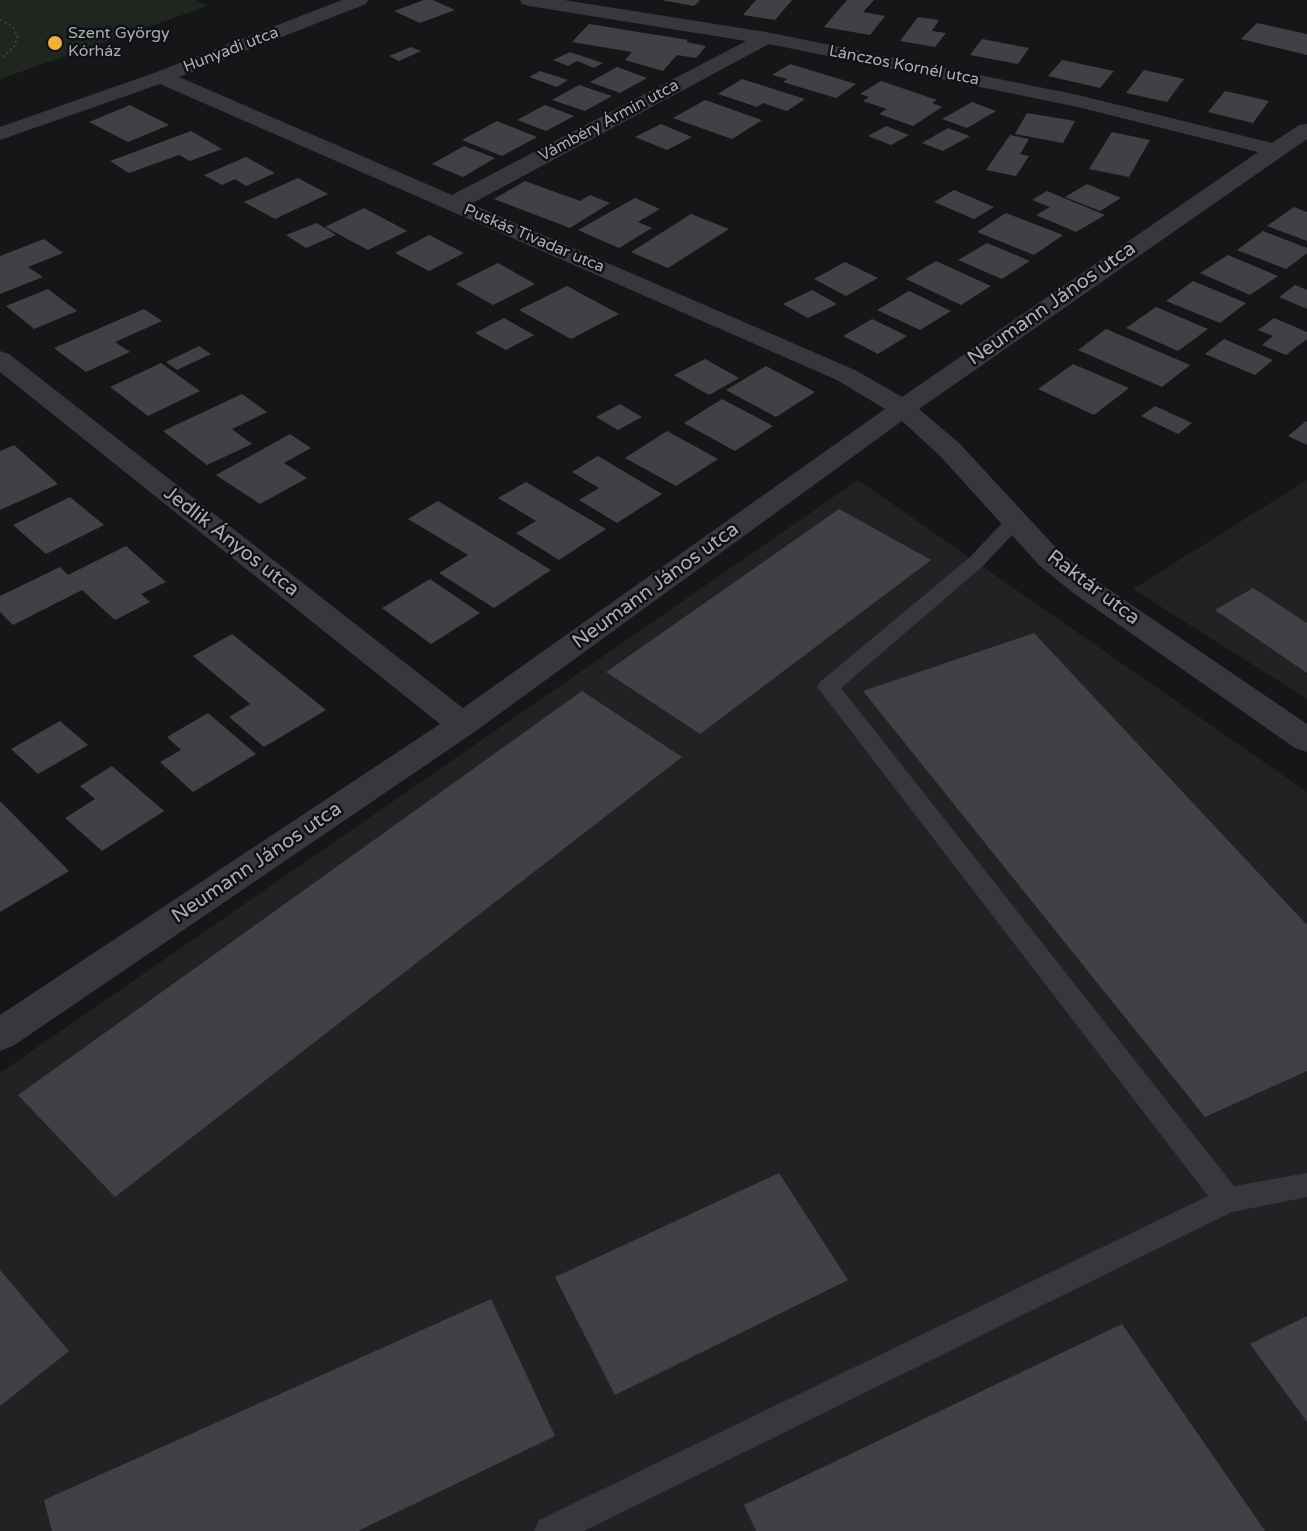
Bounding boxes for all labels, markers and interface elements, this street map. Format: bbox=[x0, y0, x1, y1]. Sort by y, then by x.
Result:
street label: Hunyadi utca bbox=[181, 23, 281, 77]
place label: Szent György Kórház bbox=[68, 24, 170, 62]
marker: Szent György Kórház bbox=[46, 34, 64, 52]
street label: Lánczos Kornél utca bbox=[827, 42, 981, 90]
street label: Vámbéry Ármin utca bbox=[536, 76, 682, 166]
street label: Puskás Tivadar utca bbox=[461, 201, 607, 277]
street label: Neumann János utca bbox=[963, 237, 1141, 371]
street label: Jedlik Ányos utca bbox=[158, 482, 304, 602]
street label: Neumann János utca bbox=[568, 518, 744, 654]
street label: Raktár utca bbox=[1042, 545, 1144, 631]
street label: Neumann János utca bbox=[168, 797, 346, 929]

